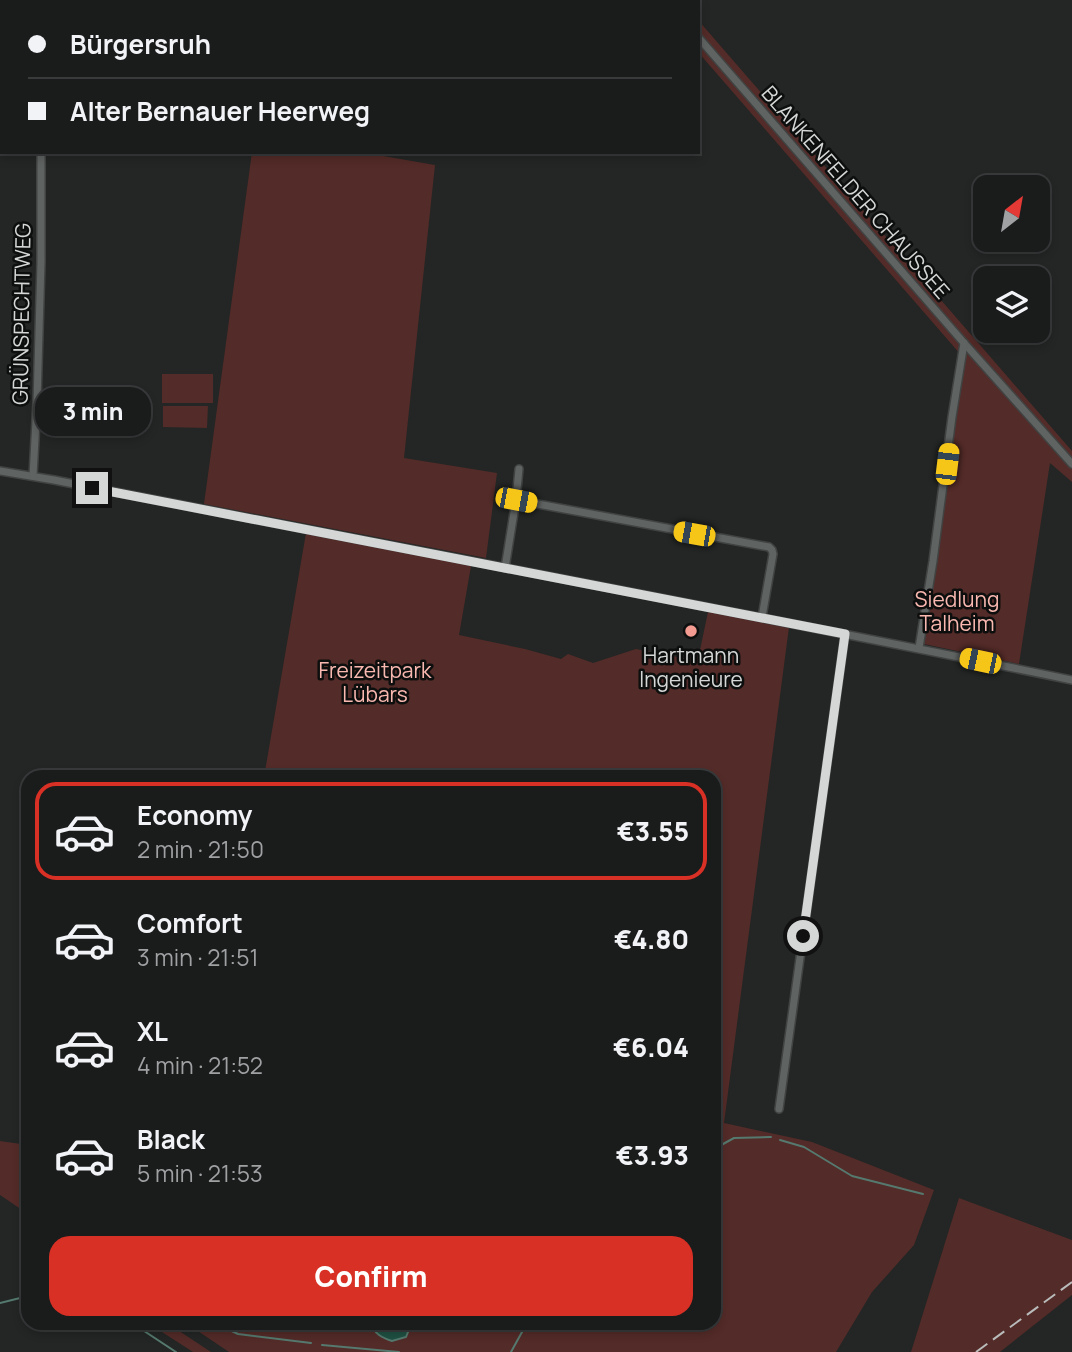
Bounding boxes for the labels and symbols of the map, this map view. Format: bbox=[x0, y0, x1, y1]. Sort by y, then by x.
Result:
street label: BLANKENFELDER CHAUSSEE bbox=[756, 80, 956, 304]
north arrow bbox=[973, 175, 1050, 252]
street label: GRÜNSPECHTWEG bbox=[5, 223, 37, 405]
callout: 3 min bbox=[34, 386, 150, 435]
car bbox=[935, 442, 960, 486]
route end bbox=[76, 472, 108, 504]
car bbox=[494, 486, 539, 514]
car bbox=[672, 520, 717, 548]
park label: Siedlung Talheim bbox=[915, 585, 999, 637]
marker: Hartmann Ingenieure bbox=[683, 623, 699, 639]
place label: Hartmann Ingenieure bbox=[639, 641, 743, 693]
car bbox=[958, 646, 1003, 676]
park label: Freizeitpark Lübars bbox=[318, 656, 432, 708]
route start bbox=[787, 920, 819, 952]

